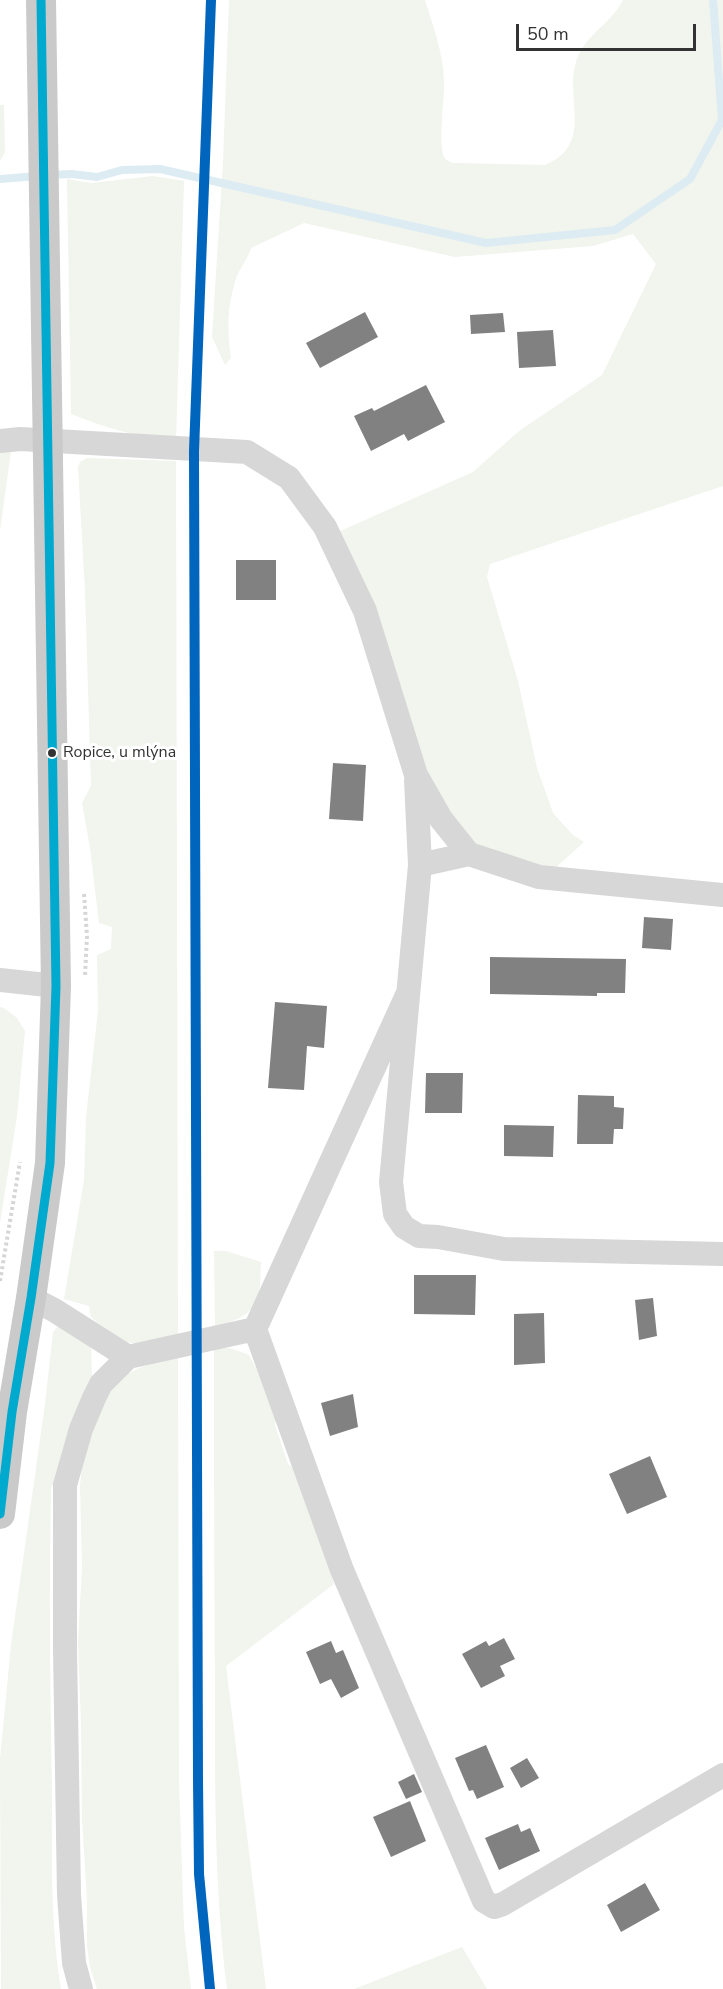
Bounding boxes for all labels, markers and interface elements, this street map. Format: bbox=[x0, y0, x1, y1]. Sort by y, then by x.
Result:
scale bar bbox=[519, 12, 699, 50]
text: 50 m bbox=[527, 22, 569, 46]
place label: Ropice, u mlýna bbox=[63, 743, 176, 763]
marker: Ropice, u mlýna bbox=[46, 747, 58, 759]

